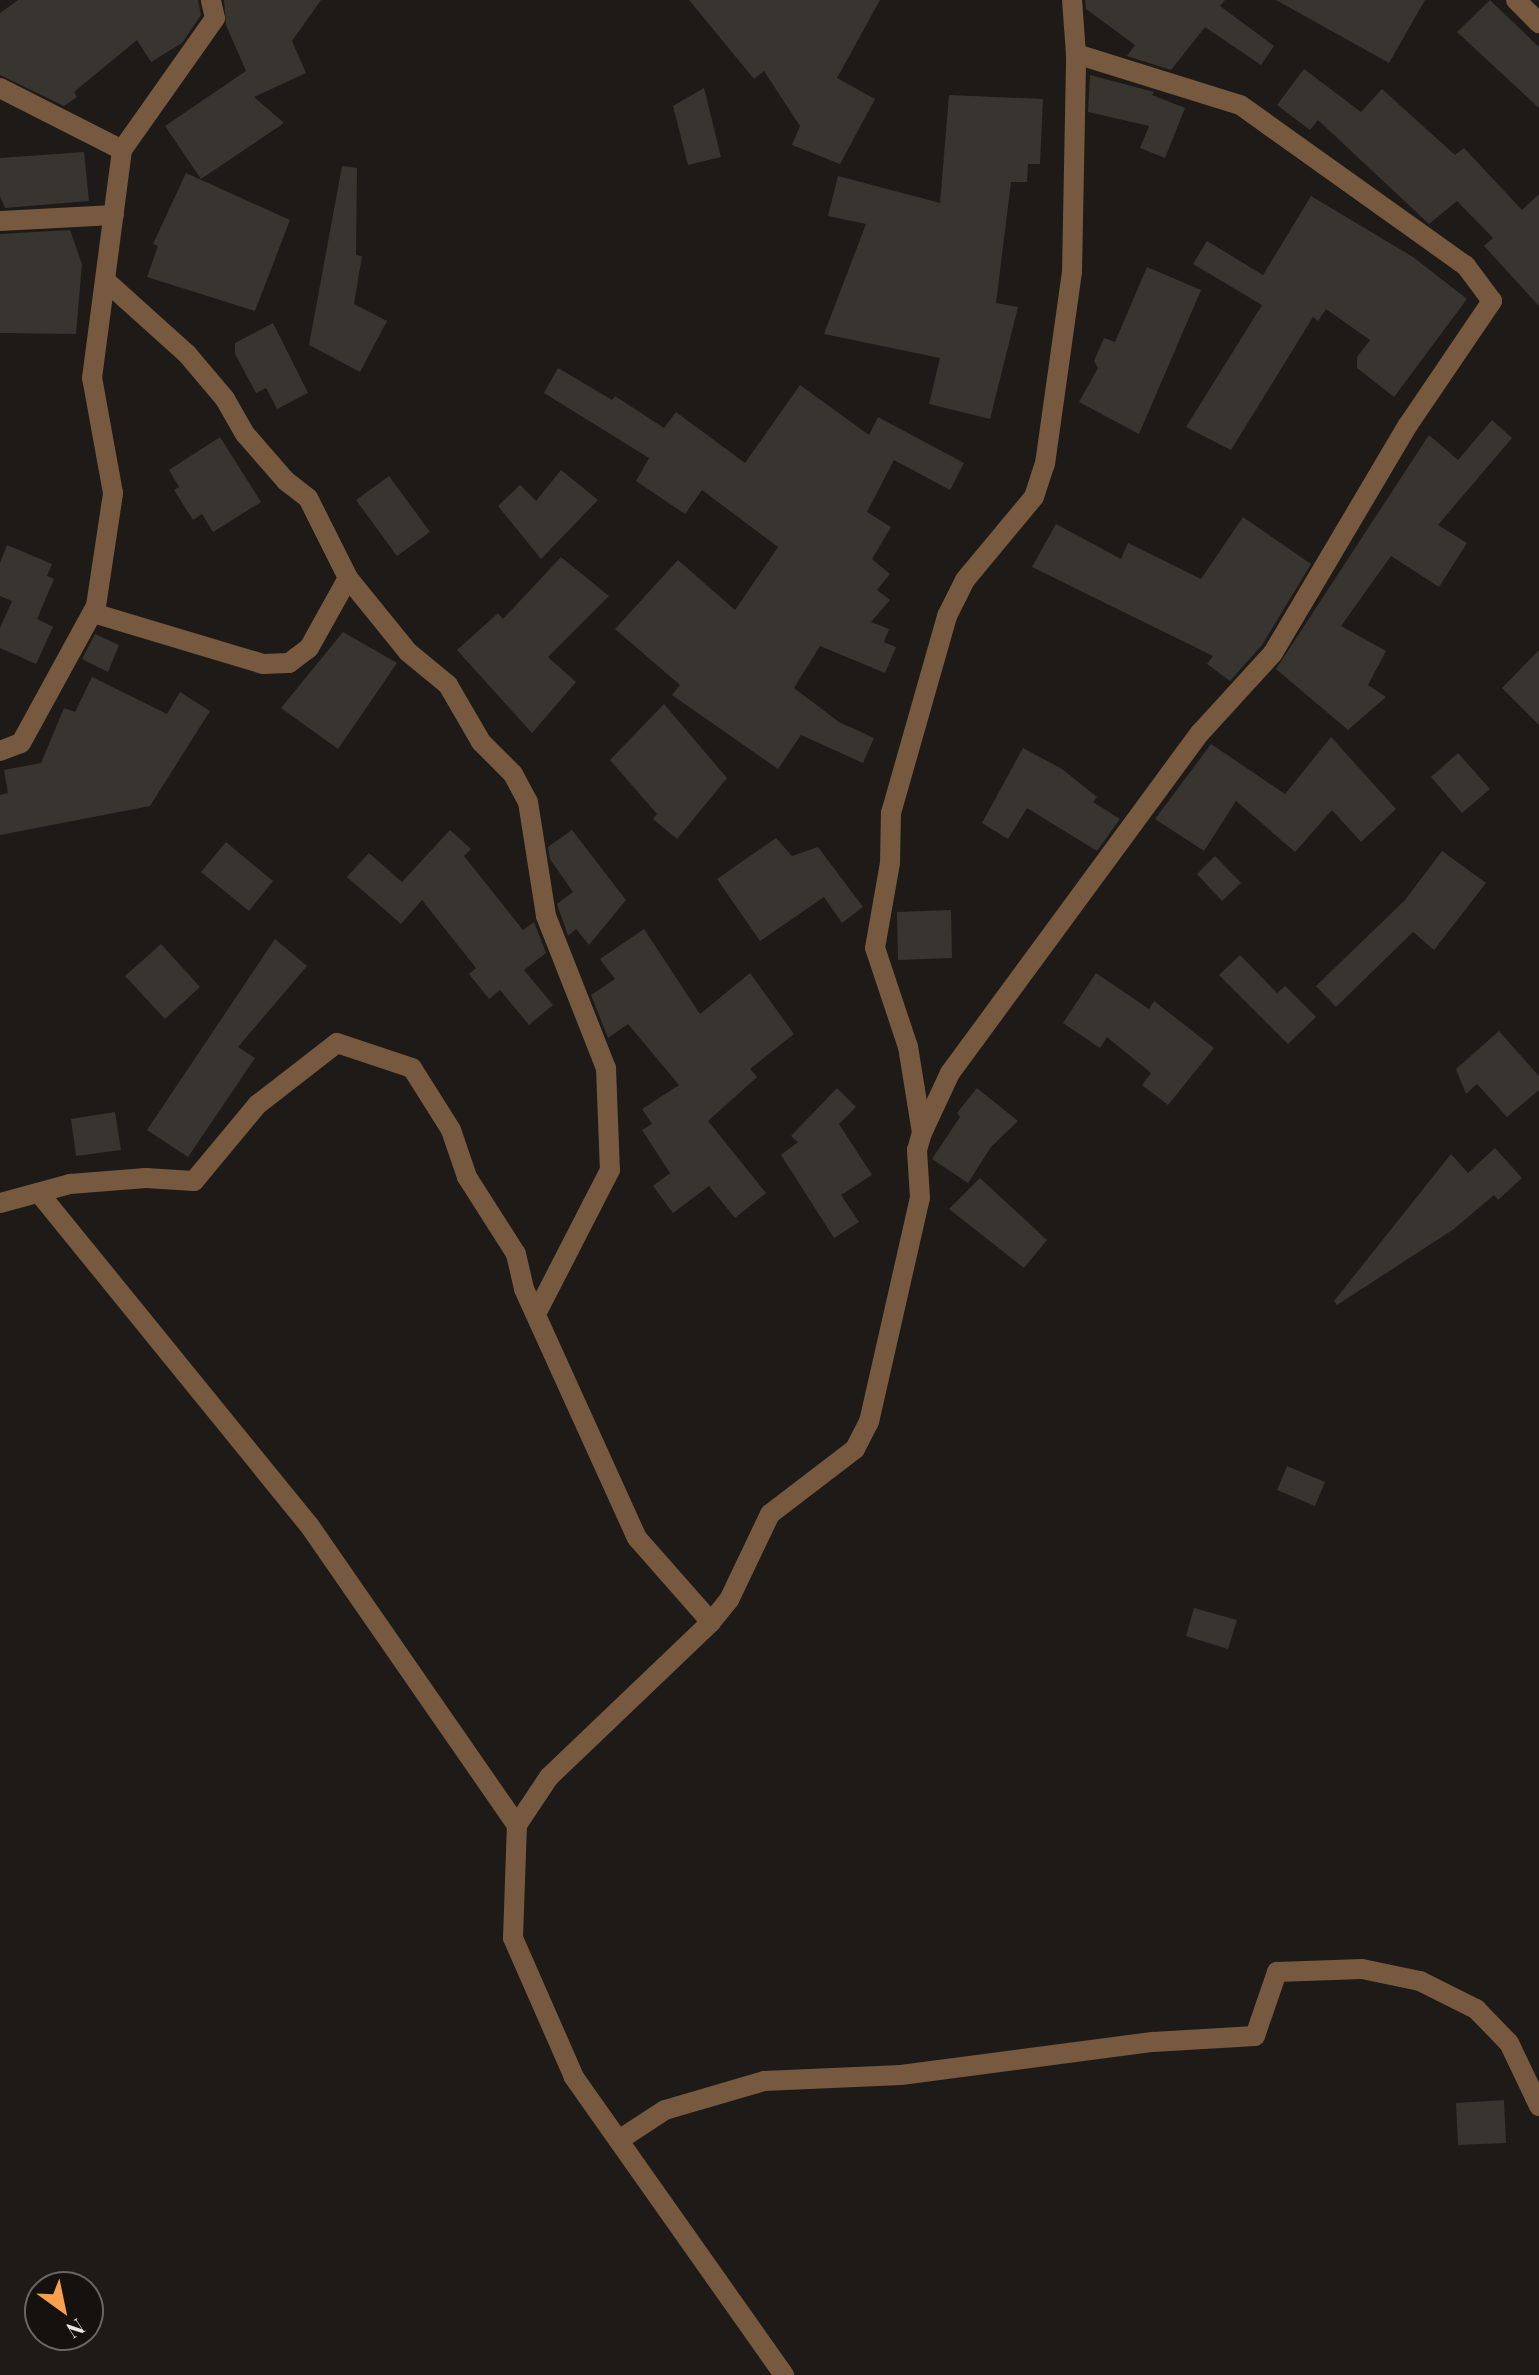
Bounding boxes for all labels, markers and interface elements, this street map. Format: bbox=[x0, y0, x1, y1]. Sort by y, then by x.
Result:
north arrow bbox=[24, 2271, 104, 2351]
text: N bbox=[61, 2313, 91, 2346]

